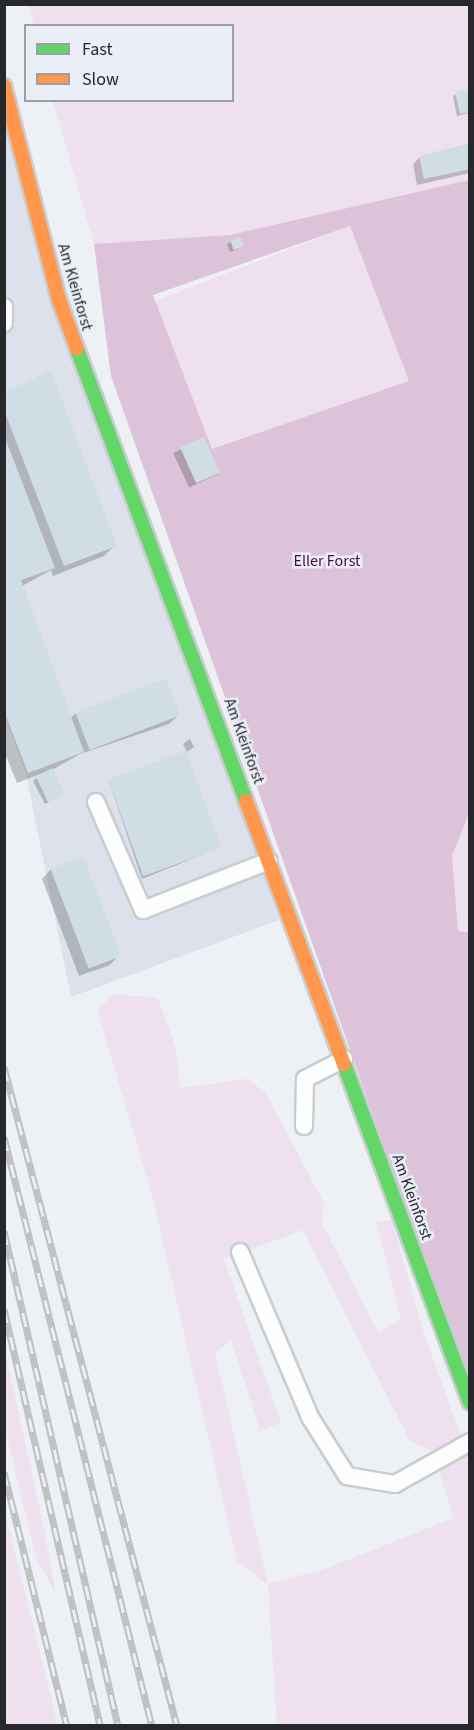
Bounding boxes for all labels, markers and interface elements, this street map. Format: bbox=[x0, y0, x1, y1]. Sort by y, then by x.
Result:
legend bbox=[24, 24, 234, 102]
text: Fast bbox=[82, 37, 113, 62]
text: Slow bbox=[82, 67, 119, 92]
street label: Am Kleinforst bbox=[53, 241, 97, 333]
park label: Eller Forst bbox=[294, 551, 360, 571]
street label: Am Kleinforst bbox=[220, 696, 268, 786]
street label: Am Kleinforst bbox=[388, 1152, 436, 1242]

